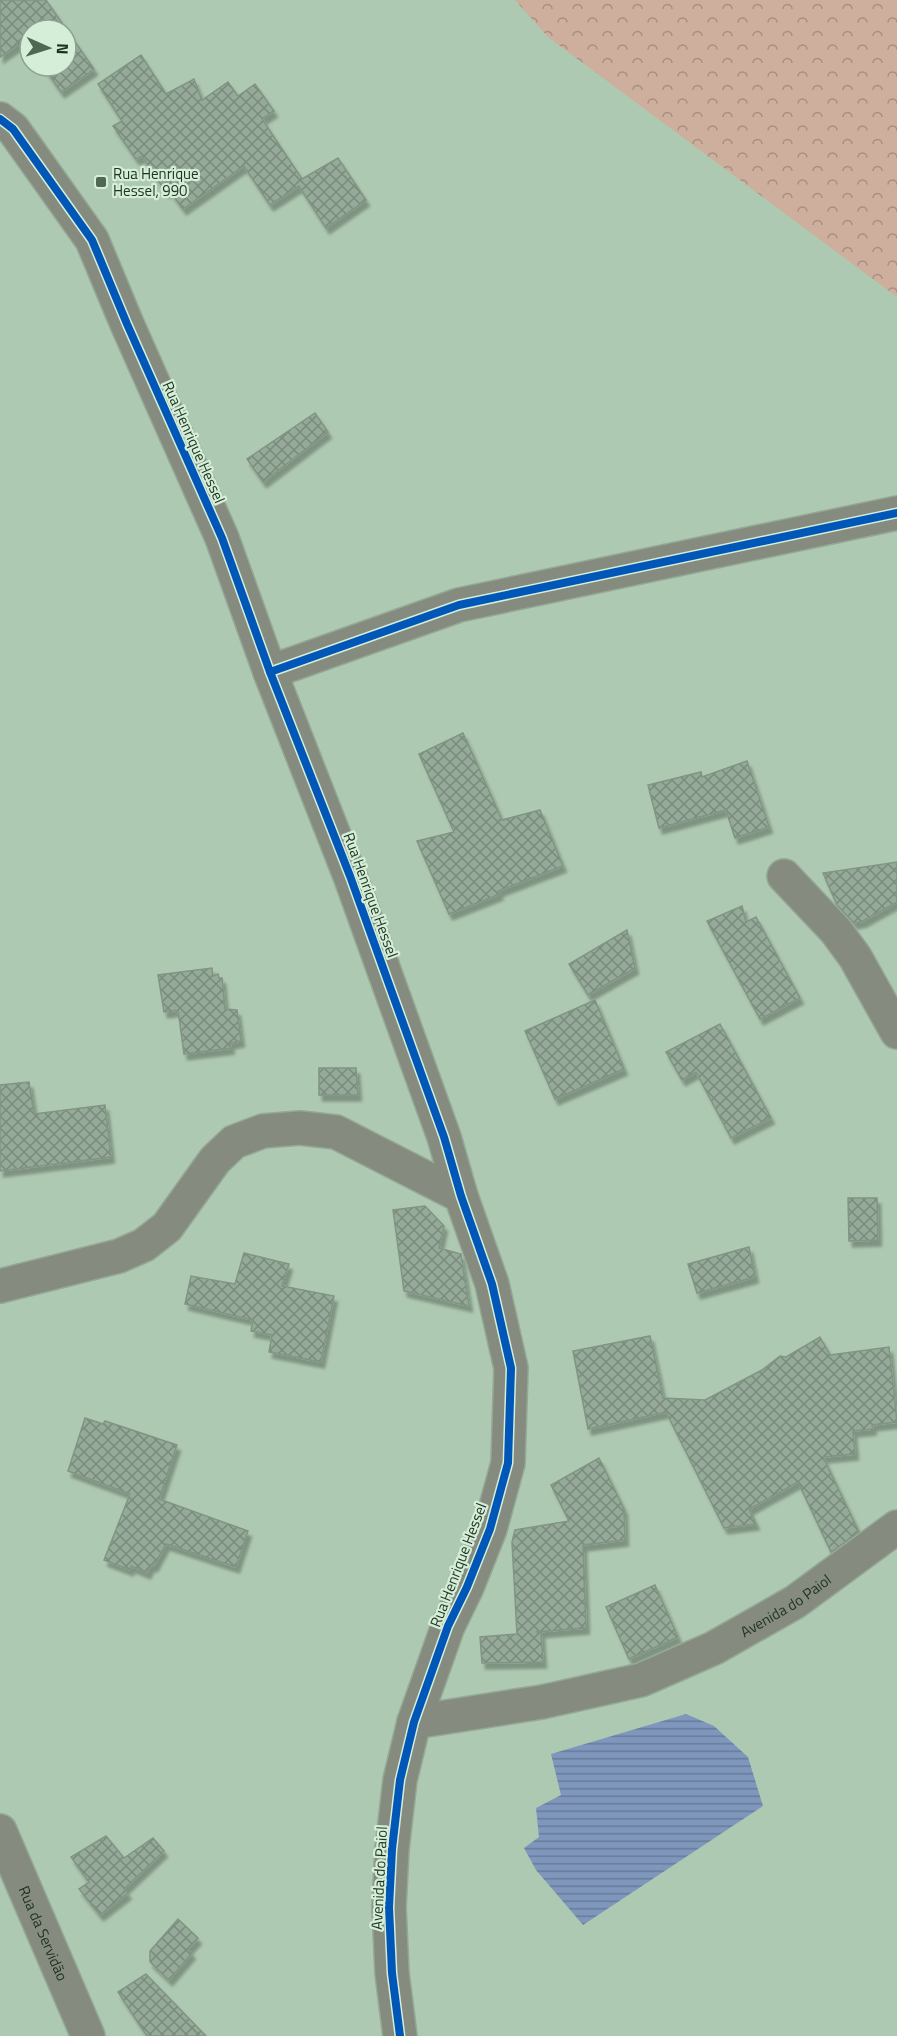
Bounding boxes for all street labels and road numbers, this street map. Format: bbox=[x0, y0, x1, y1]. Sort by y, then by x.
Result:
street label: Rua Henrique Hessel bbox=[157, 377, 231, 507]
street label: Rua Henrique Hessel bbox=[338, 829, 404, 961]
street label: Rua Henrique Hessel bbox=[424, 1500, 492, 1630]
street label: Avenida do Paiol bbox=[736, 1568, 836, 1642]
street label: Avenida do Paiol bbox=[365, 1826, 393, 1930]
street label: Rua da Servidão bbox=[13, 1882, 74, 1984]

